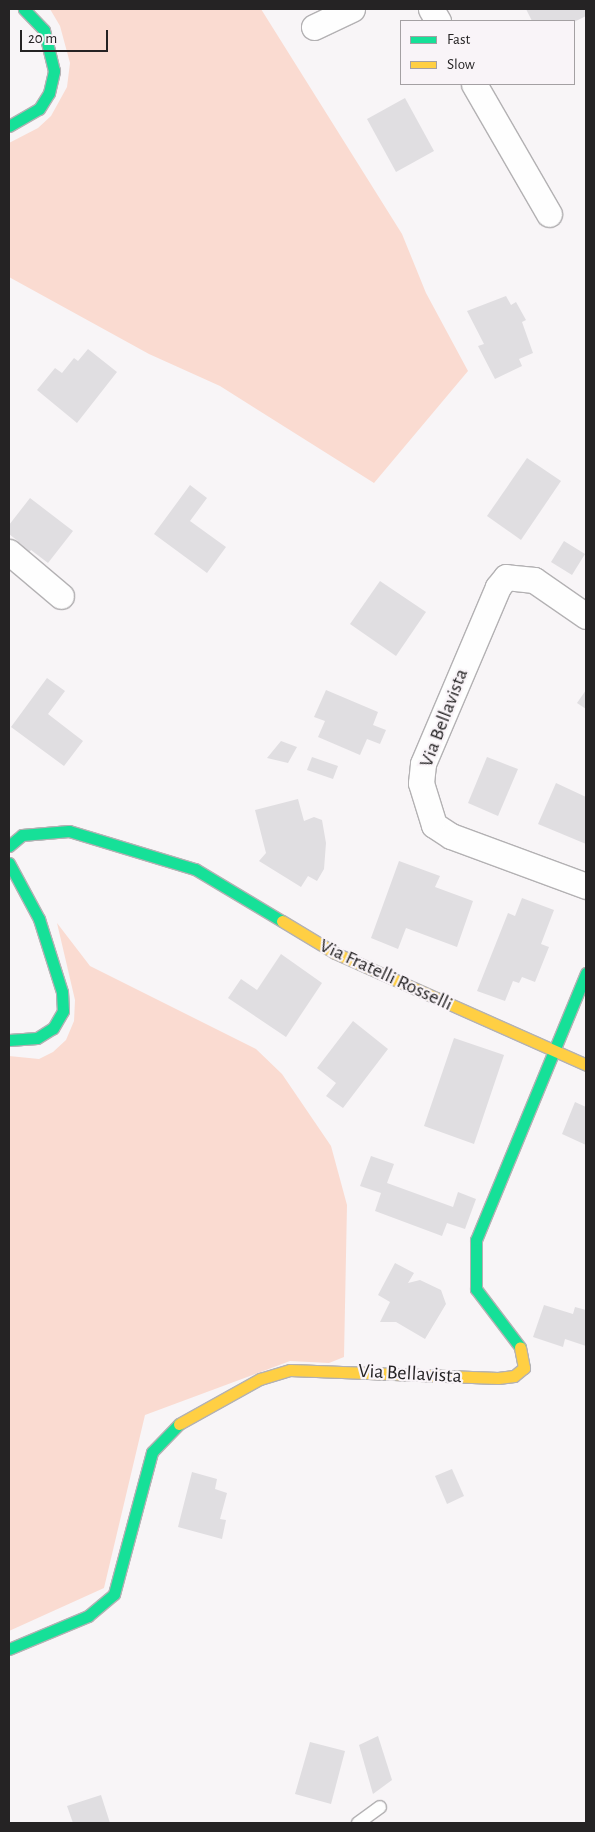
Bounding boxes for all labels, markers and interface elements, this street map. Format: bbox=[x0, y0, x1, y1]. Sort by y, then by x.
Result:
scale bar bbox=[22, 20, 110, 52]
legend bbox=[400, 20, 575, 85]
text: 20 m bbox=[28, 31, 57, 46]
text: Fast bbox=[447, 32, 470, 47]
text: Slow bbox=[447, 57, 475, 72]
street label: Via Bellavista bbox=[414, 665, 474, 771]
street label: Via Fratelli Rosselli bbox=[316, 934, 456, 1016]
street label: Via Bellavista bbox=[358, 1359, 462, 1389]

